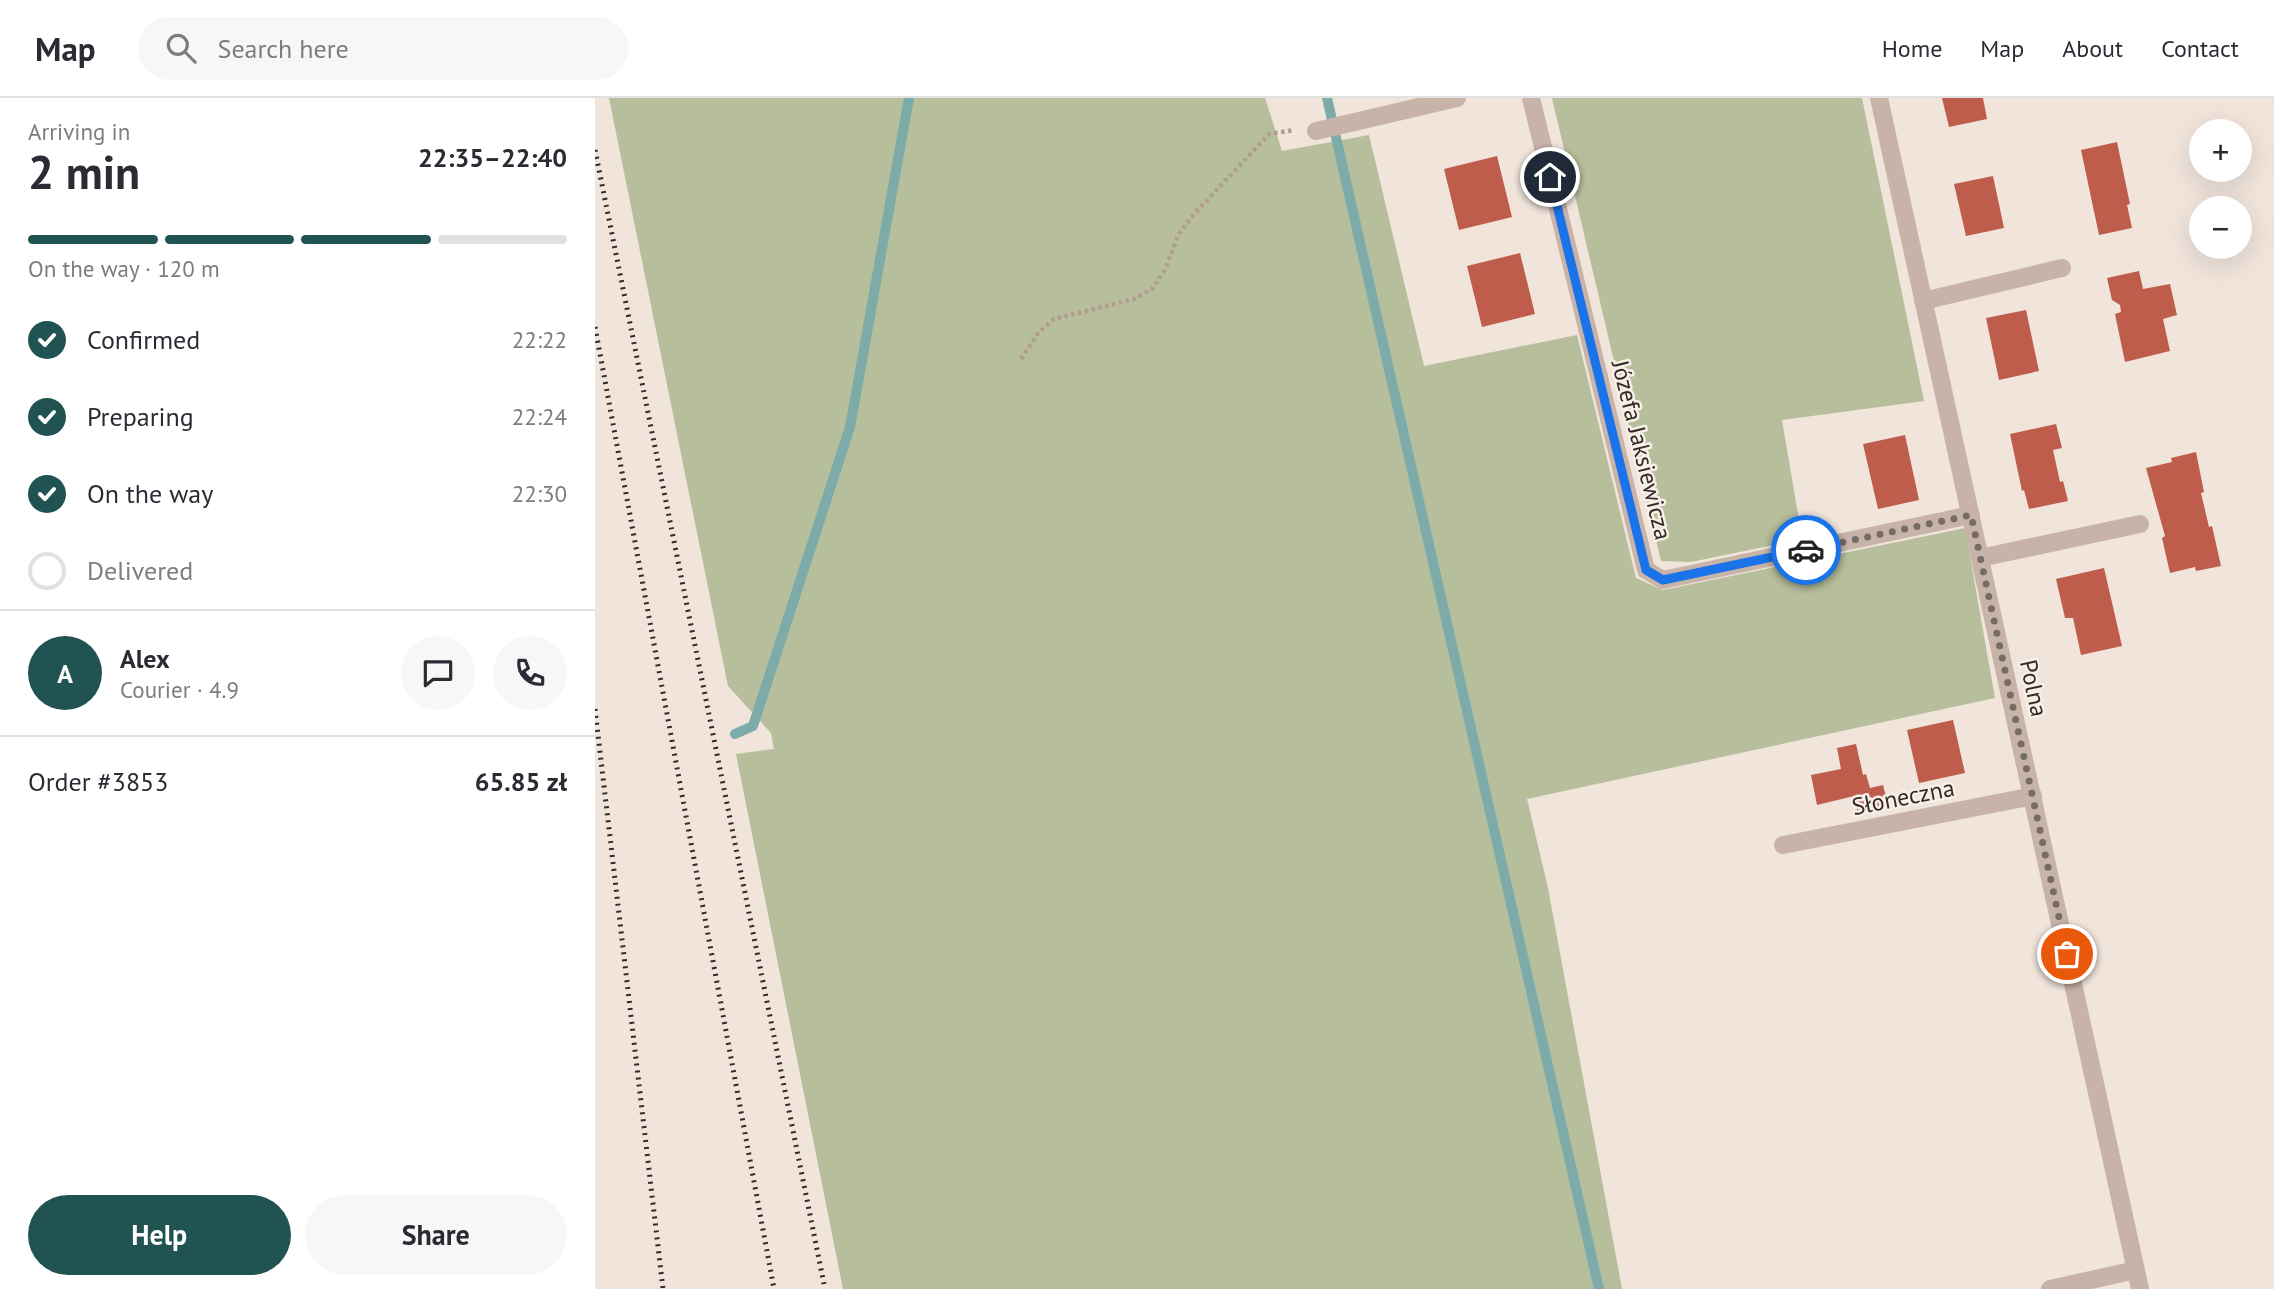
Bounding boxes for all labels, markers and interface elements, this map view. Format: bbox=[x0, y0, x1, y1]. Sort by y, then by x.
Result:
search box bbox=[138, 17, 628, 80]
text: Map bbox=[35, 27, 96, 70]
icon: search bbox=[162, 29, 200, 67]
text: Search here bbox=[218, 32, 349, 65]
text: Home bbox=[1882, 33, 1942, 64]
text: Map bbox=[1980, 33, 2024, 64]
text: About bbox=[2062, 33, 2123, 64]
text: Contact bbox=[2161, 33, 2239, 64]
text: Arriving in bbox=[28, 117, 130, 146]
map controls bbox=[2189, 119, 2252, 259]
button: + bbox=[2189, 119, 2252, 182]
text: 22:35–22:40 bbox=[418, 141, 567, 174]
text: 2 min bbox=[28, 142, 140, 202]
pin bbox=[1520, 147, 1580, 207]
icon: home bbox=[1531, 158, 1569, 196]
button: − bbox=[2189, 196, 2252, 259]
text: On the way · 120 m bbox=[28, 254, 220, 283]
icon: check bbox=[28, 321, 66, 359]
text: Confirmed bbox=[87, 323, 200, 356]
text: 22:22 bbox=[512, 325, 567, 354]
street label: Józefa Jaksiewicza bbox=[1604, 356, 1679, 543]
icon: check bbox=[28, 398, 66, 436]
text: Preparing bbox=[87, 400, 194, 433]
text: 22:24 bbox=[512, 402, 567, 431]
icon: check bbox=[28, 475, 66, 513]
text: On the way bbox=[87, 477, 213, 510]
text: 22:30 bbox=[512, 479, 567, 508]
courier bbox=[1771, 515, 1841, 585]
icon: car bbox=[1787, 531, 1825, 569]
text: Delivered bbox=[87, 554, 193, 587]
button: chat bbox=[401, 636, 475, 710]
button: phone bbox=[493, 636, 567, 710]
text: Alex bbox=[120, 642, 170, 675]
text: A bbox=[57, 657, 73, 690]
street label: Polna bbox=[2013, 657, 2055, 719]
text: Courier · 4.9 bbox=[120, 675, 239, 704]
text: Order #3853 bbox=[28, 765, 168, 798]
text: 65.85 zł bbox=[475, 765, 567, 798]
street label: Słoneczna bbox=[1849, 772, 1957, 822]
pin bbox=[2037, 924, 2097, 984]
icon: bag bbox=[2048, 935, 2086, 973]
button: Help bbox=[28, 1195, 291, 1275]
button: Share bbox=[305, 1195, 567, 1275]

